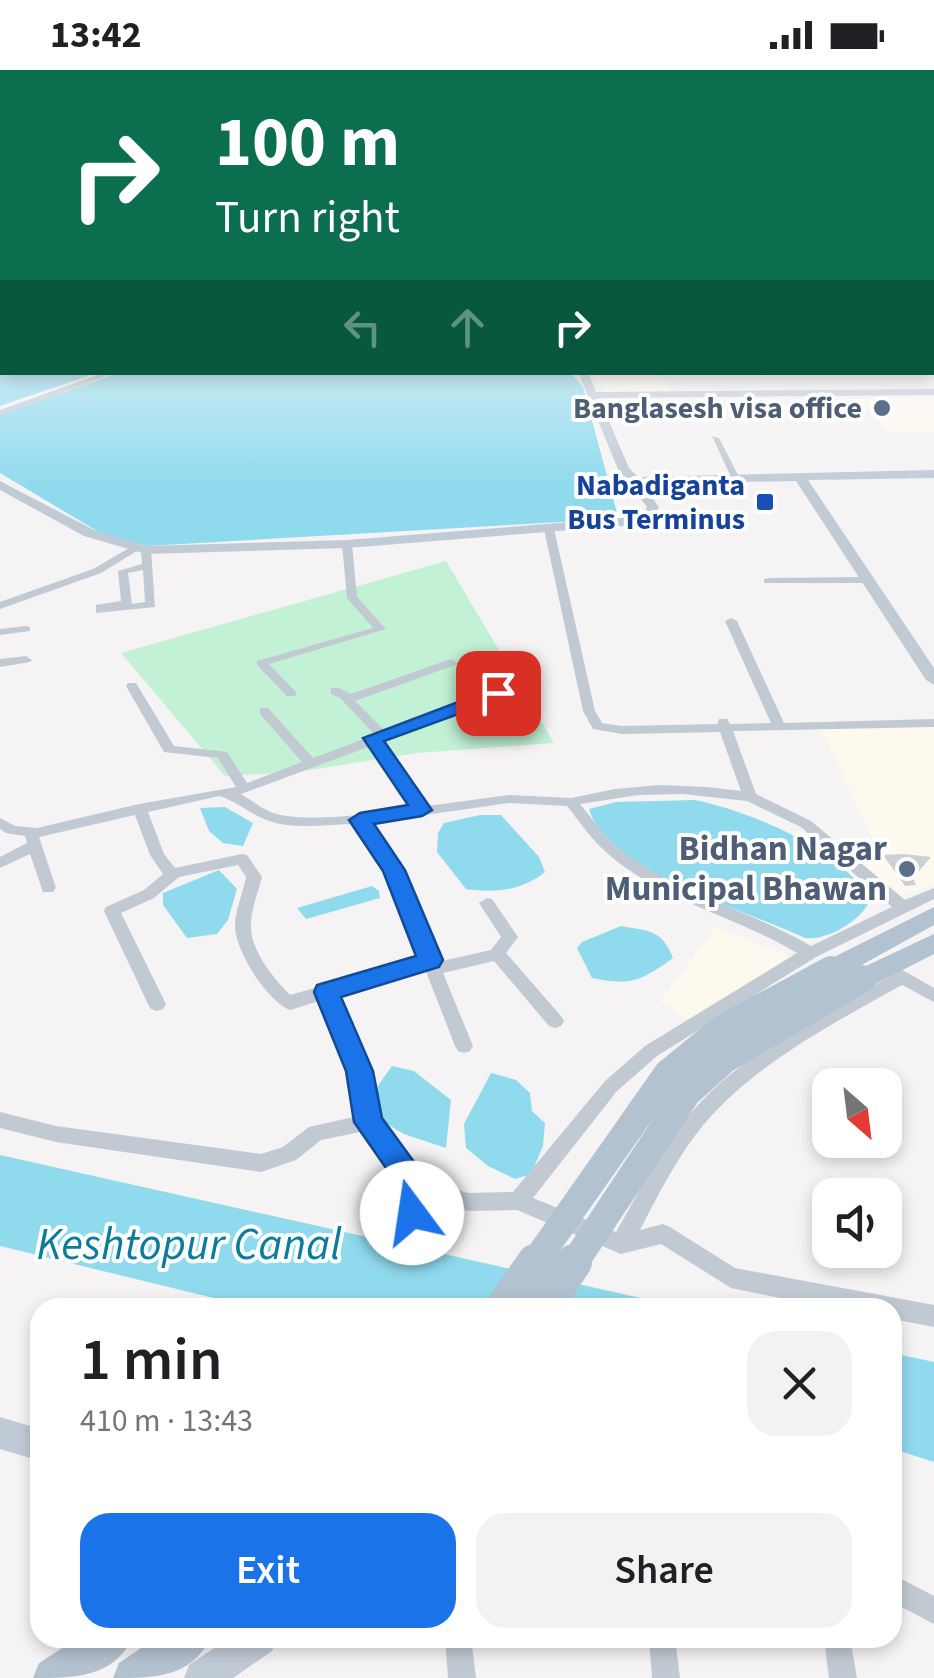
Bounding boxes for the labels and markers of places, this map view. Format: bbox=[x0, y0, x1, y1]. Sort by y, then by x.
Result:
place label: Banglasesh visa office bbox=[573, 387, 862, 430]
marker: Banglasesh visa office bbox=[871, 397, 893, 419]
place label: Nabadiganta Bus Terminus bbox=[567, 464, 745, 541]
marker: Nabadiganta Bus Terminus bbox=[754, 491, 776, 513]
pin bbox=[456, 651, 541, 736]
place label: Bidhan Nagar Municipal Bhawan bbox=[605, 824, 887, 914]
marker: Bidhan Nagar Municipal Bhawan bbox=[896, 858, 918, 880]

